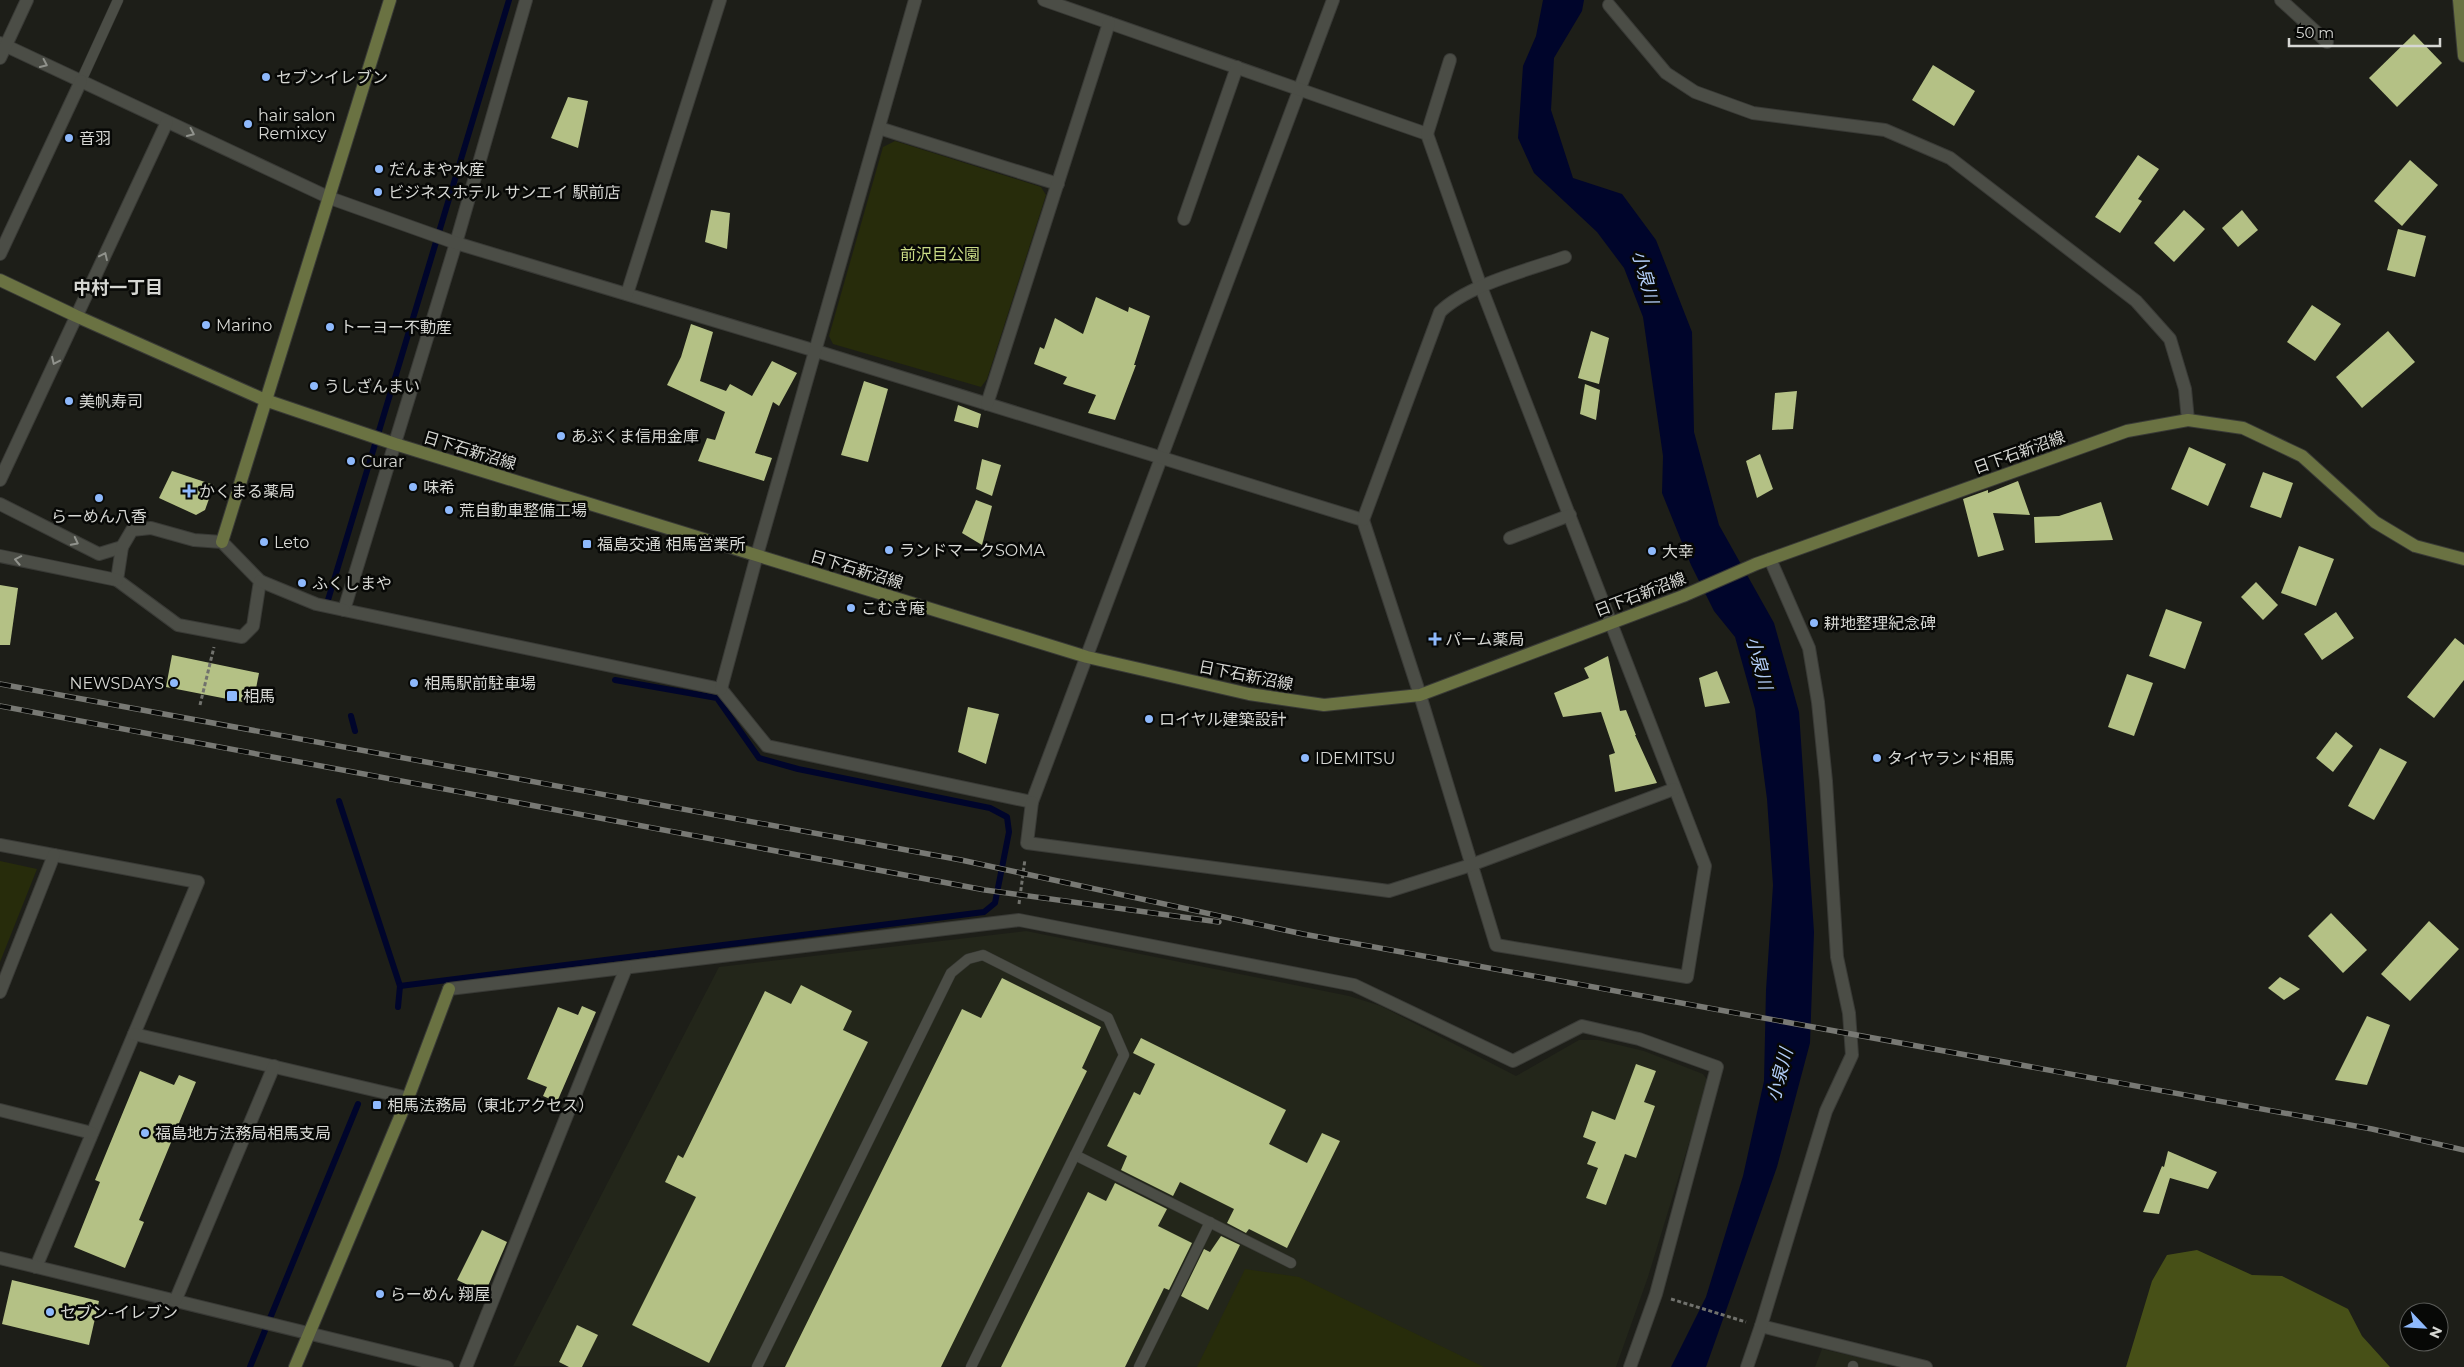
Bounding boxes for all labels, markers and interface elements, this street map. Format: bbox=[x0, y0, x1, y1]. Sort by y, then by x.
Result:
scale bar bbox=[2289, 15, 2440, 47]
text: 50 m bbox=[2296, 23, 2334, 42]
one-way arrow bbox=[39, 58, 48, 68]
place label: セブンイレブン bbox=[276, 68, 388, 87]
marker: セブンイレブン bbox=[260, 71, 272, 83]
place label: hair salon Remixcy bbox=[258, 106, 336, 143]
marker: hair salon Remixcy bbox=[242, 118, 254, 130]
one-way arrow bbox=[186, 127, 195, 137]
place label: 音羽 bbox=[79, 129, 111, 148]
marker: 音羽 bbox=[63, 132, 75, 144]
place label: だんまや水産 bbox=[389, 160, 485, 179]
marker: だんまや水産 bbox=[373, 163, 385, 175]
place label: ビジネスホテル サンエイ 駅前店 bbox=[388, 183, 620, 202]
marker: ビジネスホテル サンエイ 駅前店 bbox=[372, 186, 384, 198]
park label: 前沢目公園 bbox=[900, 245, 980, 264]
water label: 小泉川 bbox=[1627, 248, 1663, 308]
one-way arrow bbox=[98, 252, 108, 261]
district label: 中村一丁目 bbox=[73, 277, 163, 299]
place label: Marino bbox=[216, 316, 272, 335]
place label: トーヨー不動産 bbox=[340, 318, 452, 337]
marker: Marino bbox=[200, 319, 212, 331]
marker: トーヨー不動産 bbox=[324, 321, 336, 333]
one-way arrow bbox=[51, 356, 62, 365]
place label: うしざんまい bbox=[324, 377, 420, 396]
marker: うしざんまい bbox=[308, 380, 320, 392]
place label: 美帆寿司 bbox=[79, 392, 143, 411]
marker: 美帆寿司 bbox=[63, 395, 75, 407]
street label: 日下石新沼線 bbox=[421, 427, 519, 474]
place label: あぶくま信用金庫 bbox=[571, 427, 699, 446]
street label: 日下石新沼線 bbox=[1971, 427, 2068, 478]
marker: あぶくま信用金庫 bbox=[555, 430, 567, 442]
place label: Curar bbox=[361, 452, 404, 471]
marker: Curar bbox=[345, 455, 357, 467]
place label: 味希 bbox=[423, 478, 455, 497]
marker: 味希 bbox=[407, 481, 419, 493]
place label: かくまる薬局 bbox=[199, 482, 295, 501]
marker: かくまる薬局 bbox=[183, 485, 195, 497]
marker: らーめん八香 bbox=[93, 492, 105, 504]
place label: 荒自動車整備工場 bbox=[459, 501, 587, 520]
marker: 荒自動車整備工場 bbox=[443, 504, 455, 516]
place label: らーめん八香 bbox=[51, 507, 147, 526]
place label: Leto bbox=[274, 533, 309, 552]
place label: 福島交通 相馬営業所 bbox=[597, 535, 745, 554]
one-way arrow bbox=[69, 536, 78, 546]
marker: Leto bbox=[258, 536, 270, 548]
marker: 福島交通 相馬営業所 bbox=[581, 538, 593, 550]
place label: ランドマークSOMA bbox=[899, 541, 1046, 560]
place label: 大幸 bbox=[1662, 542, 1694, 561]
marker: ランドマークSOMA bbox=[883, 544, 895, 556]
marker: 大幸 bbox=[1646, 545, 1658, 557]
street label: 日下石新沼線 bbox=[808, 546, 906, 593]
one-way arrow bbox=[14, 555, 22, 566]
street label: 日下石新沼線 bbox=[1592, 568, 1688, 621]
place label: ふくしまや bbox=[312, 574, 392, 593]
marker: ふくしまや bbox=[296, 577, 308, 589]
place label: こむき庵 bbox=[861, 599, 925, 618]
marker: こむき庵 bbox=[845, 602, 857, 614]
place label: 耕地整理紀念碑 bbox=[1824, 614, 1936, 633]
marker: 耕地整理紀念碑 bbox=[1808, 617, 1820, 629]
place label: パーム薬局 bbox=[1445, 630, 1525, 649]
marker: パーム薬局 bbox=[1429, 633, 1441, 645]
water label: 小泉川 bbox=[1741, 634, 1777, 694]
street label: 日下石新沼線 bbox=[1197, 657, 1295, 694]
place label: NEWSDAYS bbox=[70, 674, 164, 693]
place label: 相馬駅前駐車場 bbox=[424, 674, 536, 693]
marker: NEWSDAYS bbox=[168, 677, 180, 689]
marker: 相馬駅前駐車場 bbox=[408, 677, 420, 689]
place label: 相馬 bbox=[243, 687, 275, 706]
marker: 相馬 bbox=[225, 689, 239, 703]
place label: ロイヤル建築設計 bbox=[1159, 710, 1287, 729]
marker: ロイヤル建築設計 bbox=[1143, 713, 1155, 725]
place label: IDEMITSU bbox=[1315, 749, 1395, 768]
place label: タイヤランド相馬 bbox=[1887, 749, 2015, 768]
marker: IDEMITSU bbox=[1299, 752, 1311, 764]
marker: タイヤランド相馬 bbox=[1871, 752, 1883, 764]
water label: 小泉川 bbox=[1762, 1044, 1798, 1104]
place label: 相馬法務局（東北アクセス） bbox=[387, 1096, 594, 1115]
marker: 相馬法務局（東北アクセス） bbox=[371, 1099, 383, 1111]
place label: 福島地方法務局相馬支局 bbox=[155, 1124, 331, 1143]
marker: 福島地方法務局相馬支局 bbox=[139, 1127, 151, 1139]
place label: らーめん 翔屋 bbox=[390, 1285, 490, 1304]
marker: らーめん 翔屋 bbox=[374, 1288, 386, 1300]
north arrow bbox=[2399, 1302, 2449, 1352]
place label: セブン-イレブン bbox=[60, 1303, 178, 1322]
marker: セブン-イレブン bbox=[44, 1306, 56, 1318]
text: N bbox=[2425, 1324, 2446, 1341]

